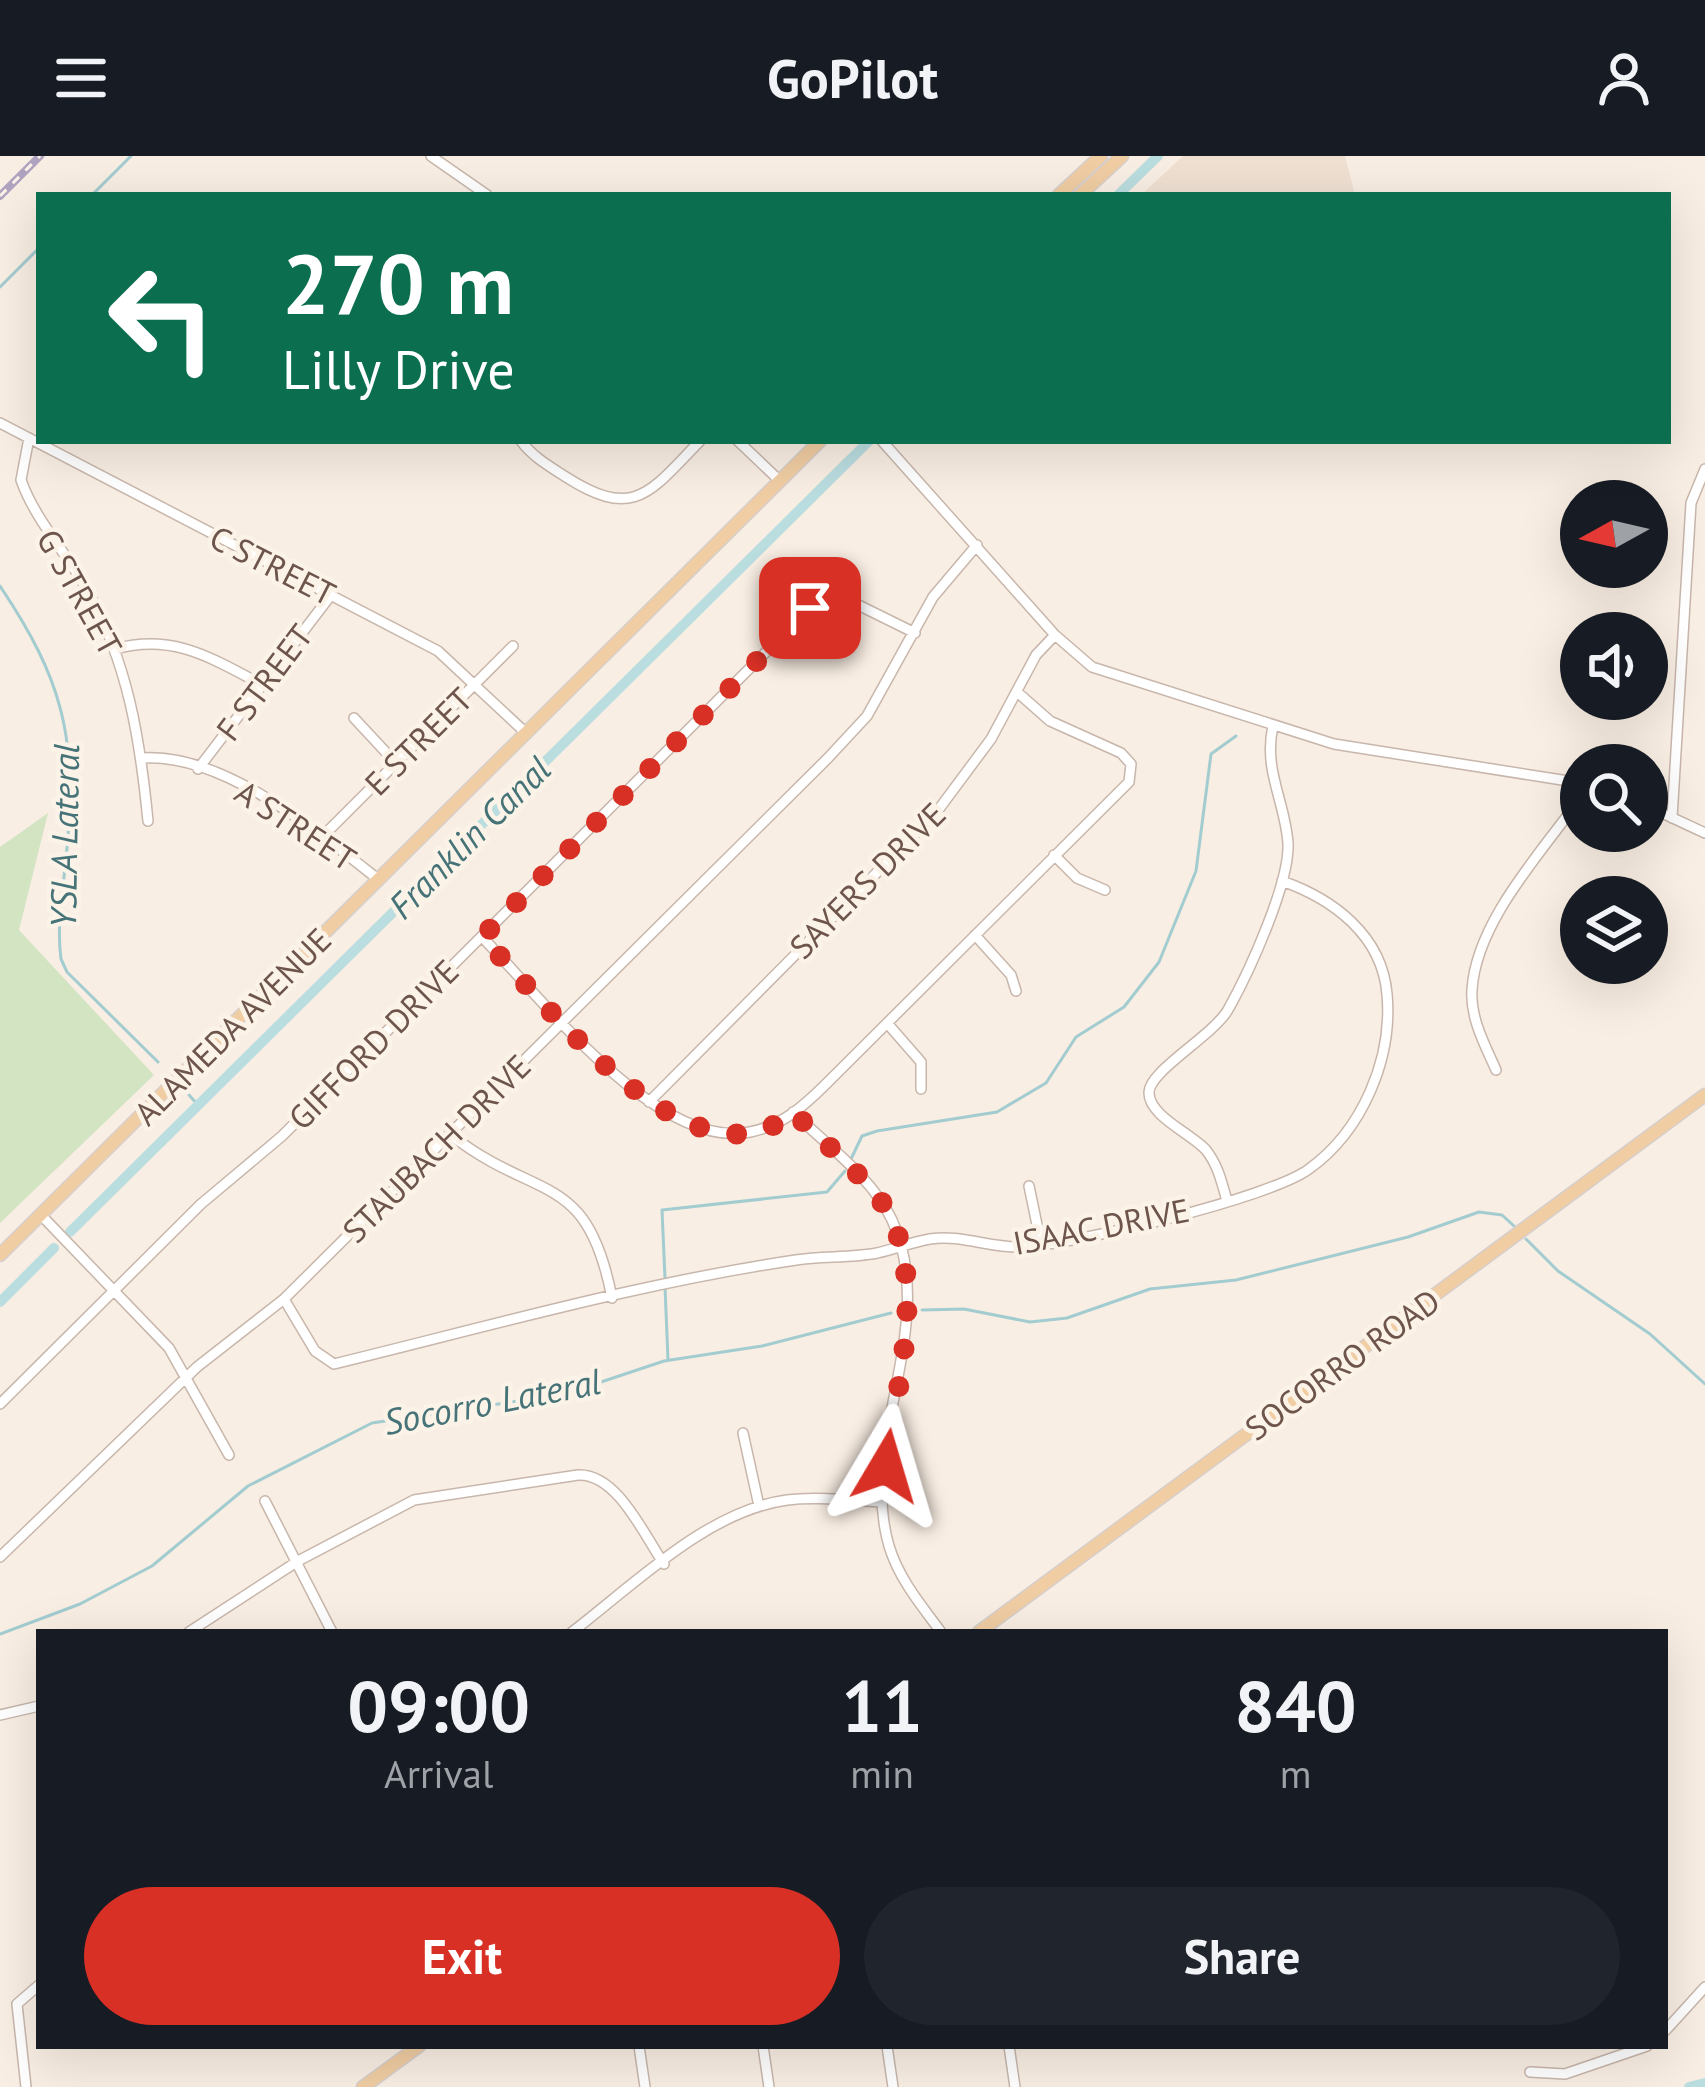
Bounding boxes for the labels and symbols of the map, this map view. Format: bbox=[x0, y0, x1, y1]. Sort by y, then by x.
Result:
north arrow bbox=[1560, 480, 1668, 588]
street label: C STREET bbox=[203, 515, 343, 615]
street label: G STREET bbox=[28, 521, 132, 663]
pin bbox=[759, 557, 861, 659]
street label: F STREET bbox=[206, 615, 322, 749]
street label: E STREET bbox=[355, 678, 481, 804]
water label: YSLA Lateral bbox=[39, 743, 89, 929]
water label: Franklin Canal bbox=[378, 746, 560, 928]
street label: A STREET bbox=[227, 770, 365, 880]
street label: SAYERS DRIVE bbox=[780, 793, 954, 967]
street label: ALAMEDA AVENUE bbox=[124, 918, 340, 1134]
street label: GIFFORD DRIVE bbox=[279, 950, 467, 1138]
street label: STAUBACH DRIVE bbox=[333, 1045, 539, 1251]
street label: ISAAC DRIVE bbox=[1009, 1188, 1193, 1264]
street label: SOCORRO ROAD bbox=[1236, 1279, 1448, 1449]
water label: Socorro Lateral bbox=[379, 1357, 605, 1445]
position arrow bbox=[823, 1403, 949, 1529]

